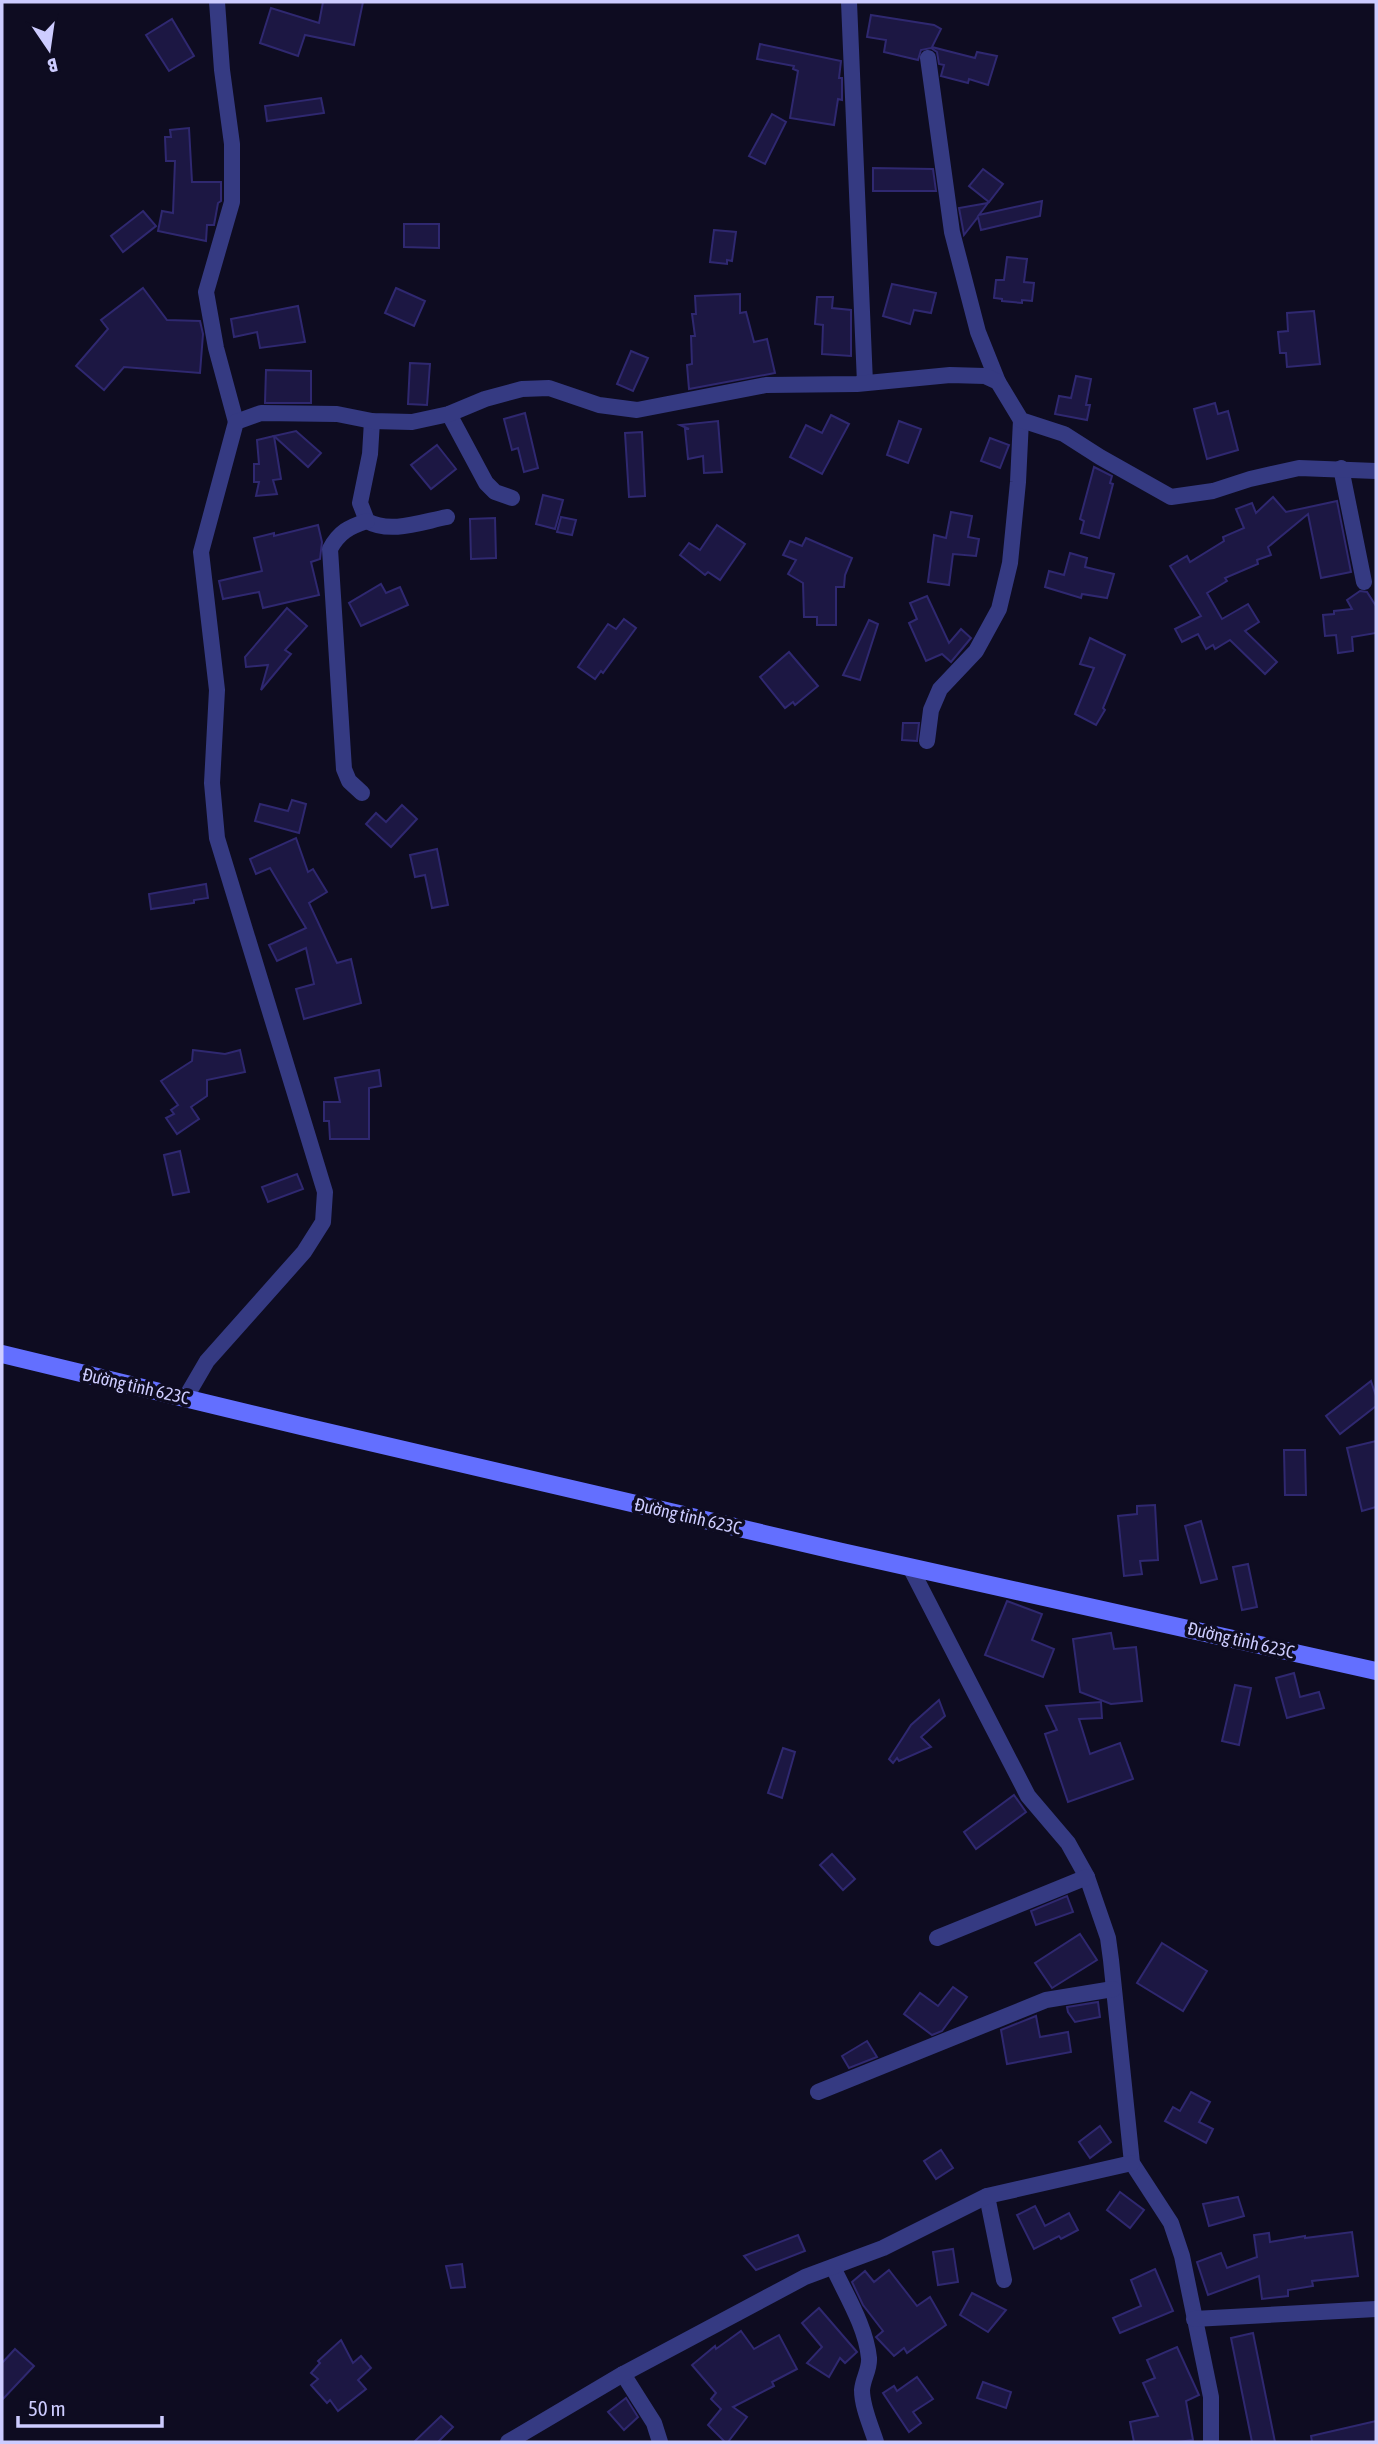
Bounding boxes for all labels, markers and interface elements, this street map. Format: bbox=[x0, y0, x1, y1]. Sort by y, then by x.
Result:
north arrow bbox=[14, 14, 84, 84]
text: B bbox=[46, 54, 60, 77]
street label: Đường tỉnh 623C bbox=[81, 1364, 191, 1408]
street label: Đường tỉnh 623C bbox=[633, 1494, 743, 1538]
street label: Đường tỉnh 623C bbox=[1186, 1618, 1296, 1662]
scale bar bbox=[18, 2384, 161, 2428]
text: 50 m bbox=[28, 2396, 66, 2420]

